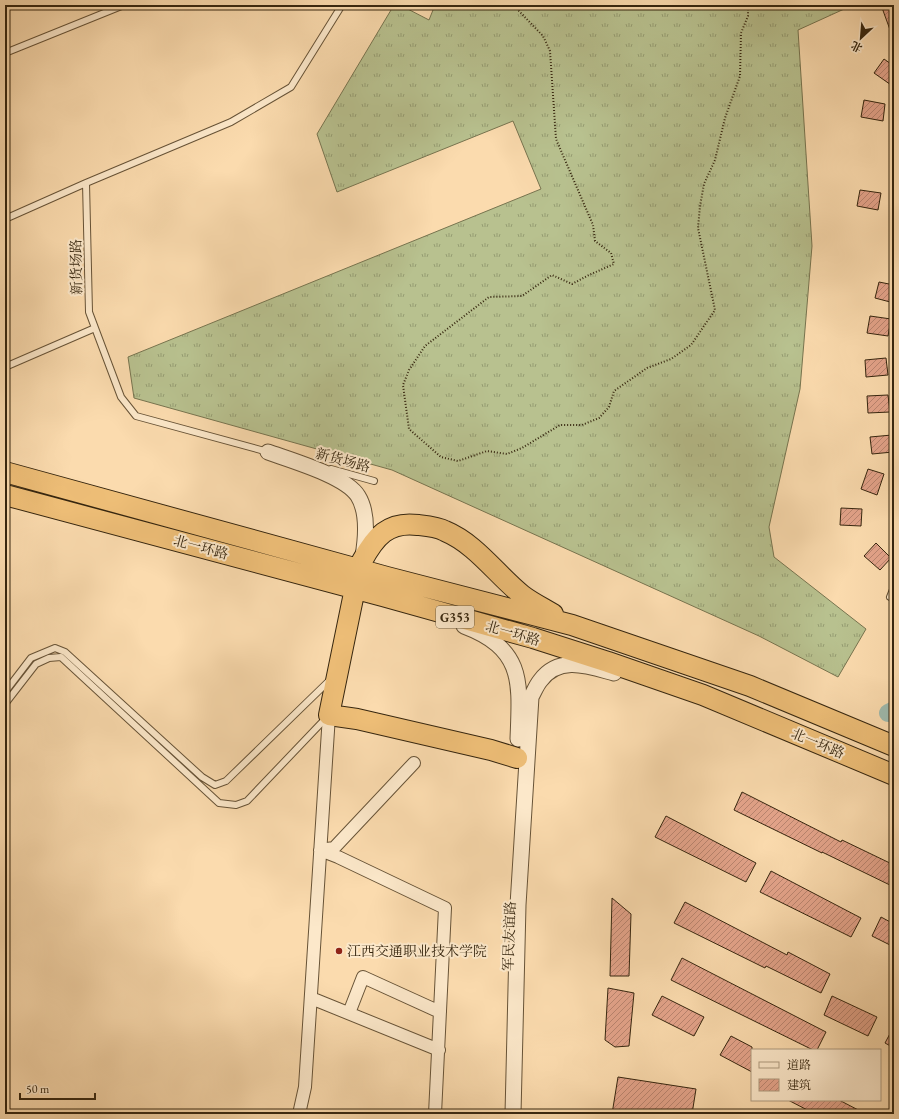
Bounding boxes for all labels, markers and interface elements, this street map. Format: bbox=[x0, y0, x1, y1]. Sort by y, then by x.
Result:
north arrow bbox=[841, 18, 881, 58]
text: 北 bbox=[849, 38, 865, 56]
street label: 新货场路 bbox=[67, 239, 85, 295]
street label: 新货场路 bbox=[314, 444, 372, 476]
street label: 北一环路 bbox=[172, 531, 230, 563]
road number: G353 bbox=[436, 606, 474, 628]
street label: 北一环路 bbox=[484, 617, 542, 649]
street label: 北一环路 bbox=[789, 724, 847, 762]
street label: 军民友谊路 bbox=[499, 901, 519, 971]
place label: 江西交通职业技术学院 bbox=[347, 942, 487, 960]
marker: 江西交通职业技术学院 bbox=[334, 946, 344, 956]
legend bbox=[751, 1049, 881, 1101]
text: 道路 bbox=[787, 1057, 811, 1073]
scale bar bbox=[20, 1075, 95, 1101]
text: 建筑 bbox=[787, 1077, 811, 1093]
text: 50 m bbox=[26, 1081, 50, 1097]

